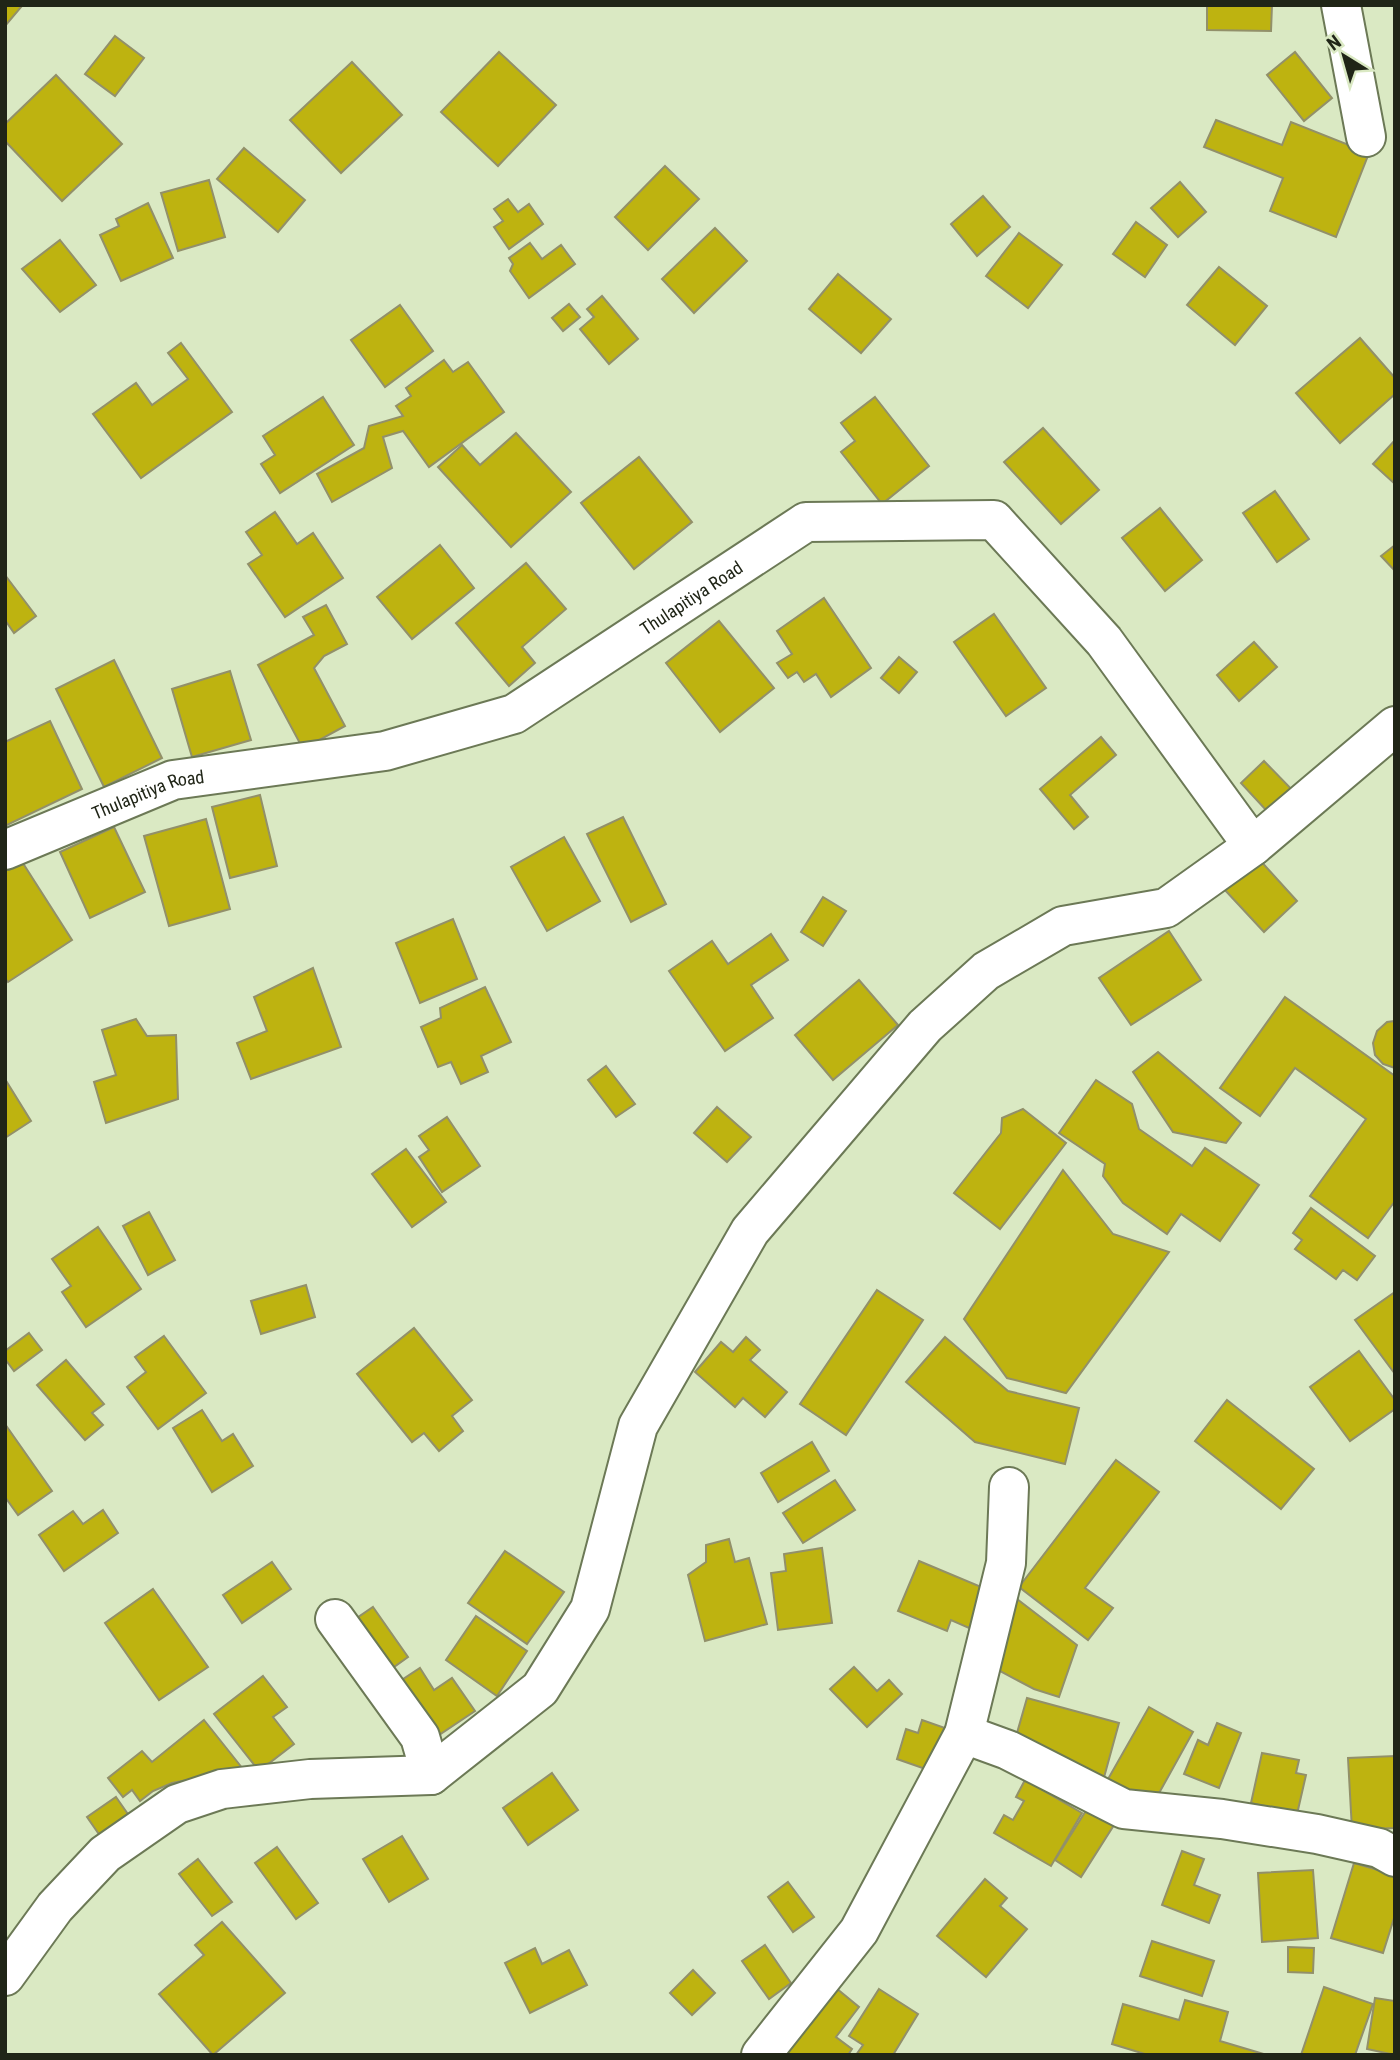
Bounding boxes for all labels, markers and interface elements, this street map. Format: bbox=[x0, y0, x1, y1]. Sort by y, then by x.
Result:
north arrow bbox=[1309, 21, 1379, 91]
text: N bbox=[1323, 30, 1346, 56]
street label: Thulapitiya Road bbox=[636, 556, 746, 639]
street label: Thulapitiya Road bbox=[88, 765, 205, 823]

